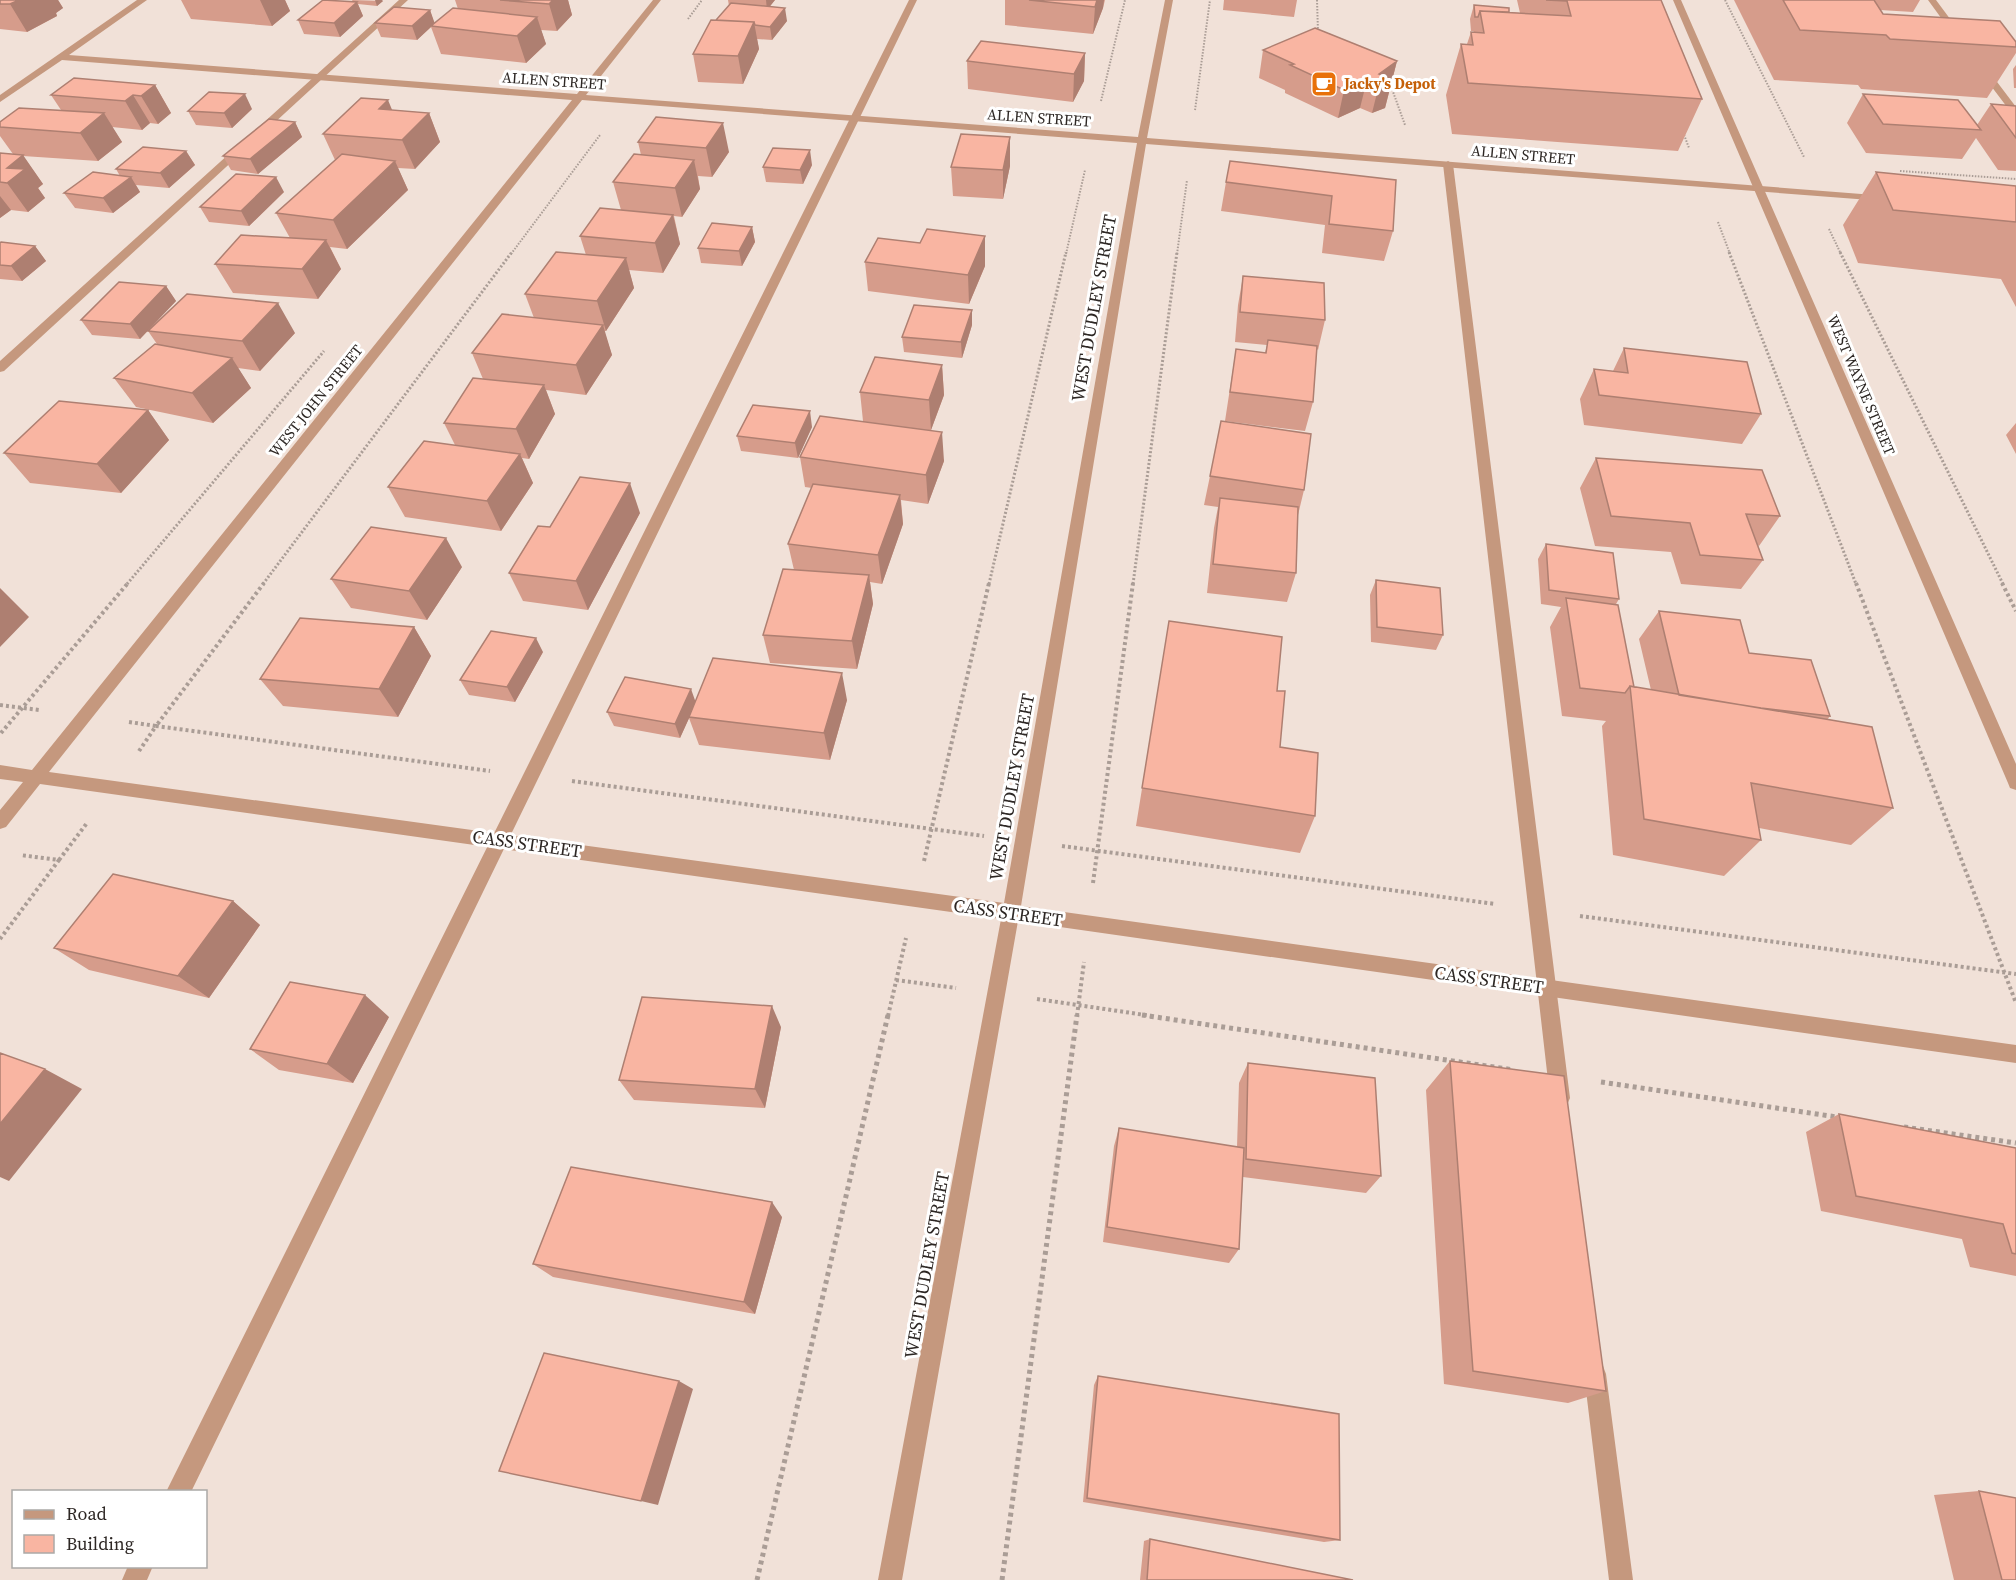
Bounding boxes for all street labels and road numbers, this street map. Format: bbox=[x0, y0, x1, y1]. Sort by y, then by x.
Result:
street label: ALLEN STREET bbox=[501, 66, 607, 95]
street label: ALLEN STREET bbox=[986, 103, 1092, 132]
street label: ALLEN STREET bbox=[1470, 140, 1576, 170]
street label: WEST DUDLEY STREET bbox=[1065, 212, 1122, 403]
street label: WEST WAYNE STREET bbox=[1822, 311, 1901, 458]
street label: WEST JOHN STREET bbox=[264, 340, 367, 461]
street label: WEST DUDLEY STREET bbox=[983, 691, 1040, 882]
street label: CASS STREET bbox=[471, 823, 583, 864]
street label: CASS STREET bbox=[952, 892, 1064, 933]
street label: CASS STREET bbox=[1433, 959, 1545, 1000]
street label: WEST DUDLEY STREET bbox=[898, 1169, 955, 1360]

